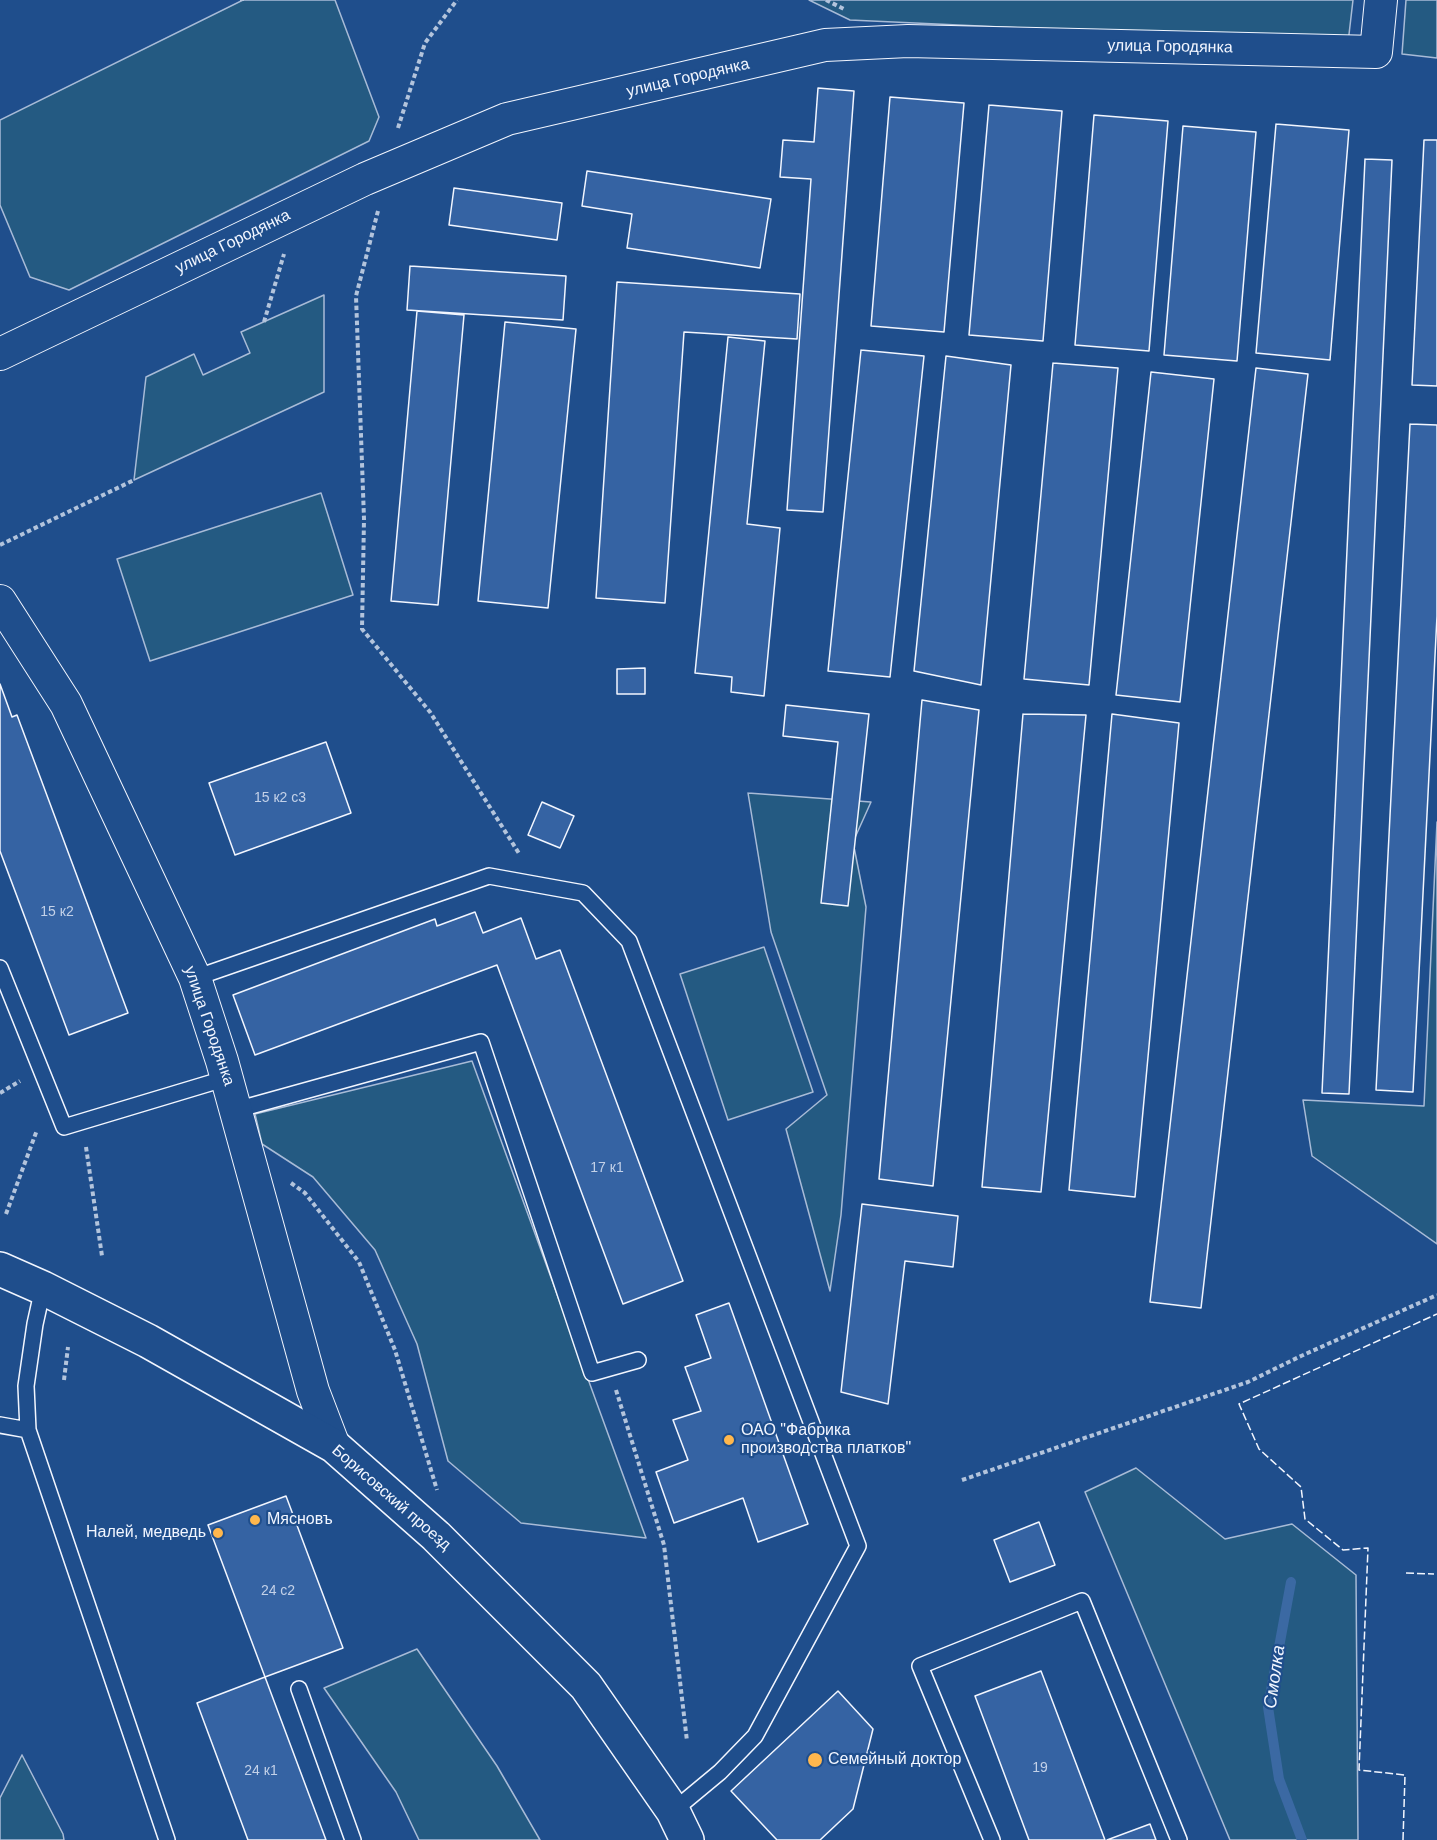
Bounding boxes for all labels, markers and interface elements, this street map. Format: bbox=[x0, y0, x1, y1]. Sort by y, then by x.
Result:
street label: улица Городянка bbox=[1107, 36, 1233, 58]
street label: улица Городянка bbox=[625, 55, 751, 101]
street label: улица Городянка bbox=[172, 206, 294, 278]
house number: 15 к2 с3 bbox=[254, 790, 306, 806]
house number: 15 к2 bbox=[40, 904, 74, 920]
street label: улица Городянка bbox=[180, 964, 238, 1088]
house number: 17 к1 bbox=[590, 1160, 624, 1176]
place label: ОАО "Фабрика производства платков" bbox=[741, 1421, 911, 1459]
marker: ОАО "Фабрика производства платков" bbox=[722, 1433, 736, 1447]
street label: Борисовский проезд bbox=[328, 1441, 454, 1555]
place label: Мясновъ bbox=[267, 1510, 333, 1530]
marker: Мясновъ bbox=[248, 1513, 262, 1527]
place label: Налей, медведь bbox=[86, 1523, 206, 1543]
marker: Налей, медведь bbox=[211, 1526, 225, 1540]
house number: 24 с2 bbox=[261, 1583, 295, 1599]
water label: Смолка bbox=[1260, 1644, 1290, 1710]
place label: Семейный доктор bbox=[828, 1750, 961, 1770]
marker: Семейный доктор bbox=[806, 1751, 824, 1769]
house number: 19 bbox=[1032, 1760, 1048, 1776]
house number: 24 к1 bbox=[244, 1763, 278, 1779]

